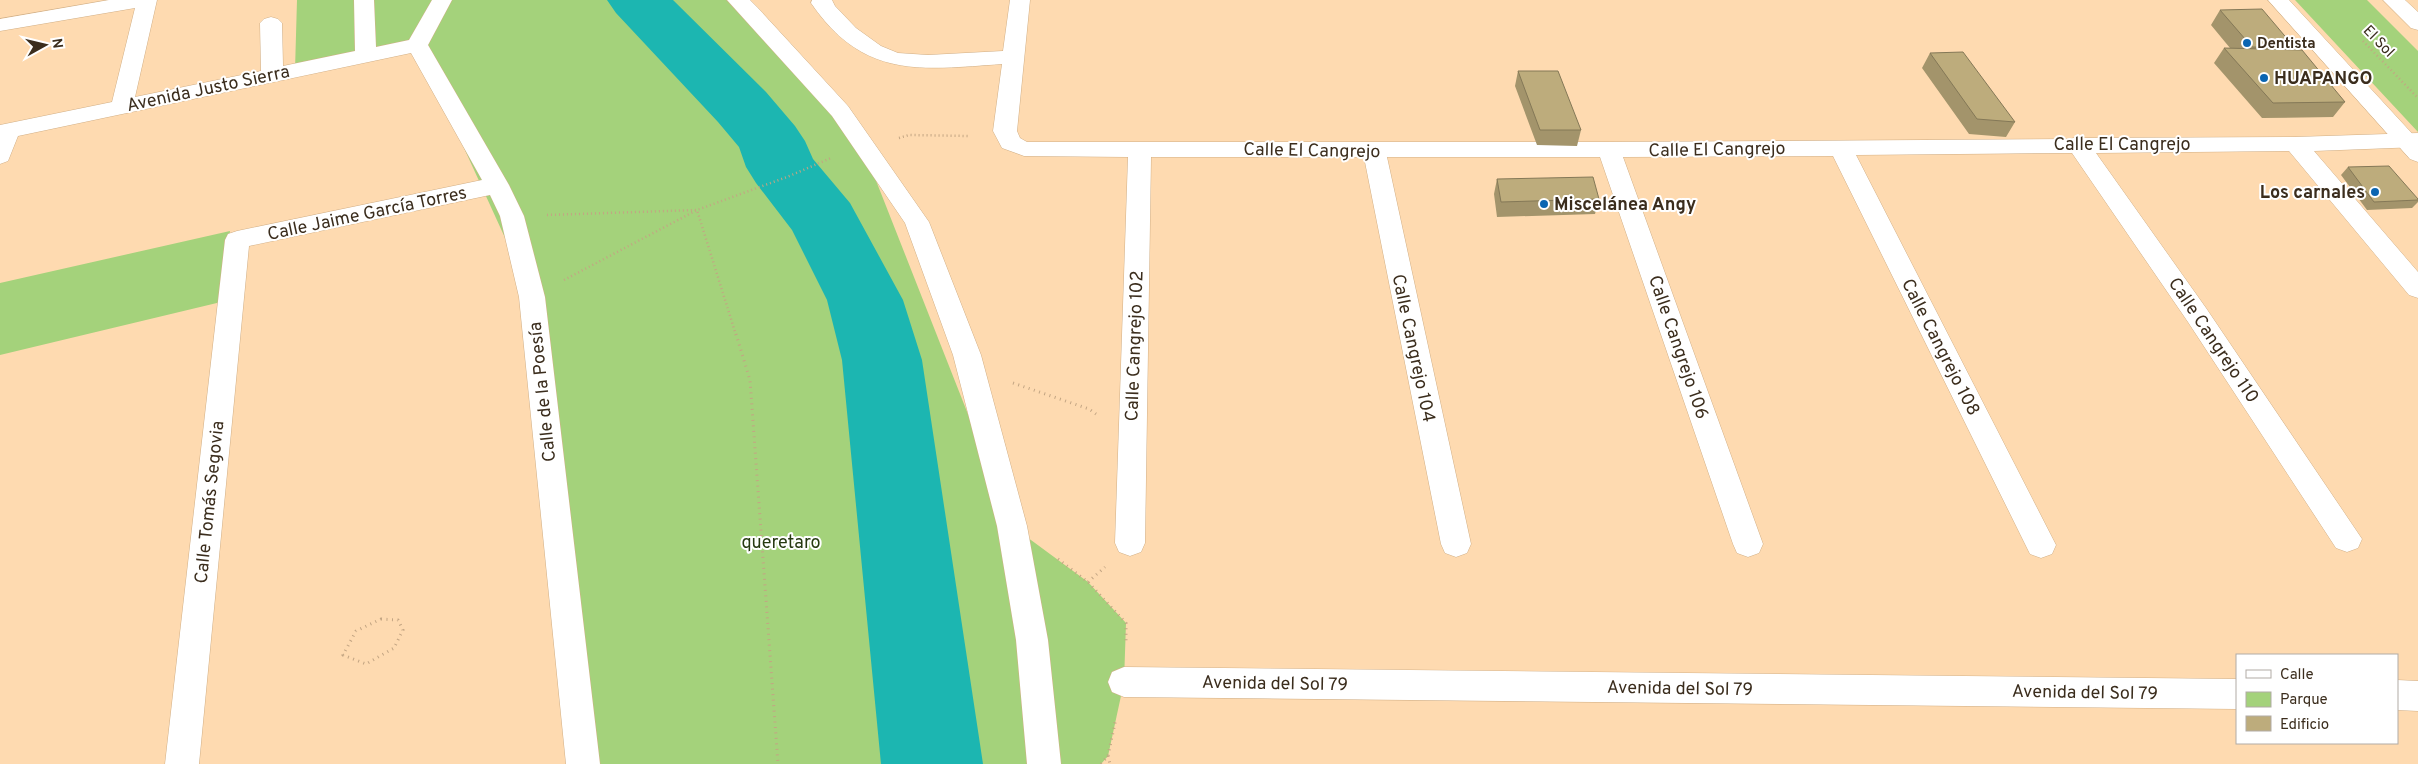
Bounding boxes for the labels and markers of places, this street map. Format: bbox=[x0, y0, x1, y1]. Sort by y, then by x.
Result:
place label: Dentista bbox=[2257, 35, 2316, 54]
marker: Dentista bbox=[2241, 37, 2253, 49]
place label: HUAPANGO bbox=[2274, 68, 2372, 91]
marker: HUAPANGO bbox=[2258, 72, 2270, 84]
place label: Los carnales bbox=[2260, 182, 2365, 205]
marker: Los carnales bbox=[2369, 186, 2381, 198]
place label: Miscelánea Angy bbox=[1554, 194, 1696, 217]
marker: Miscelánea Angy bbox=[1538, 198, 1550, 210]

